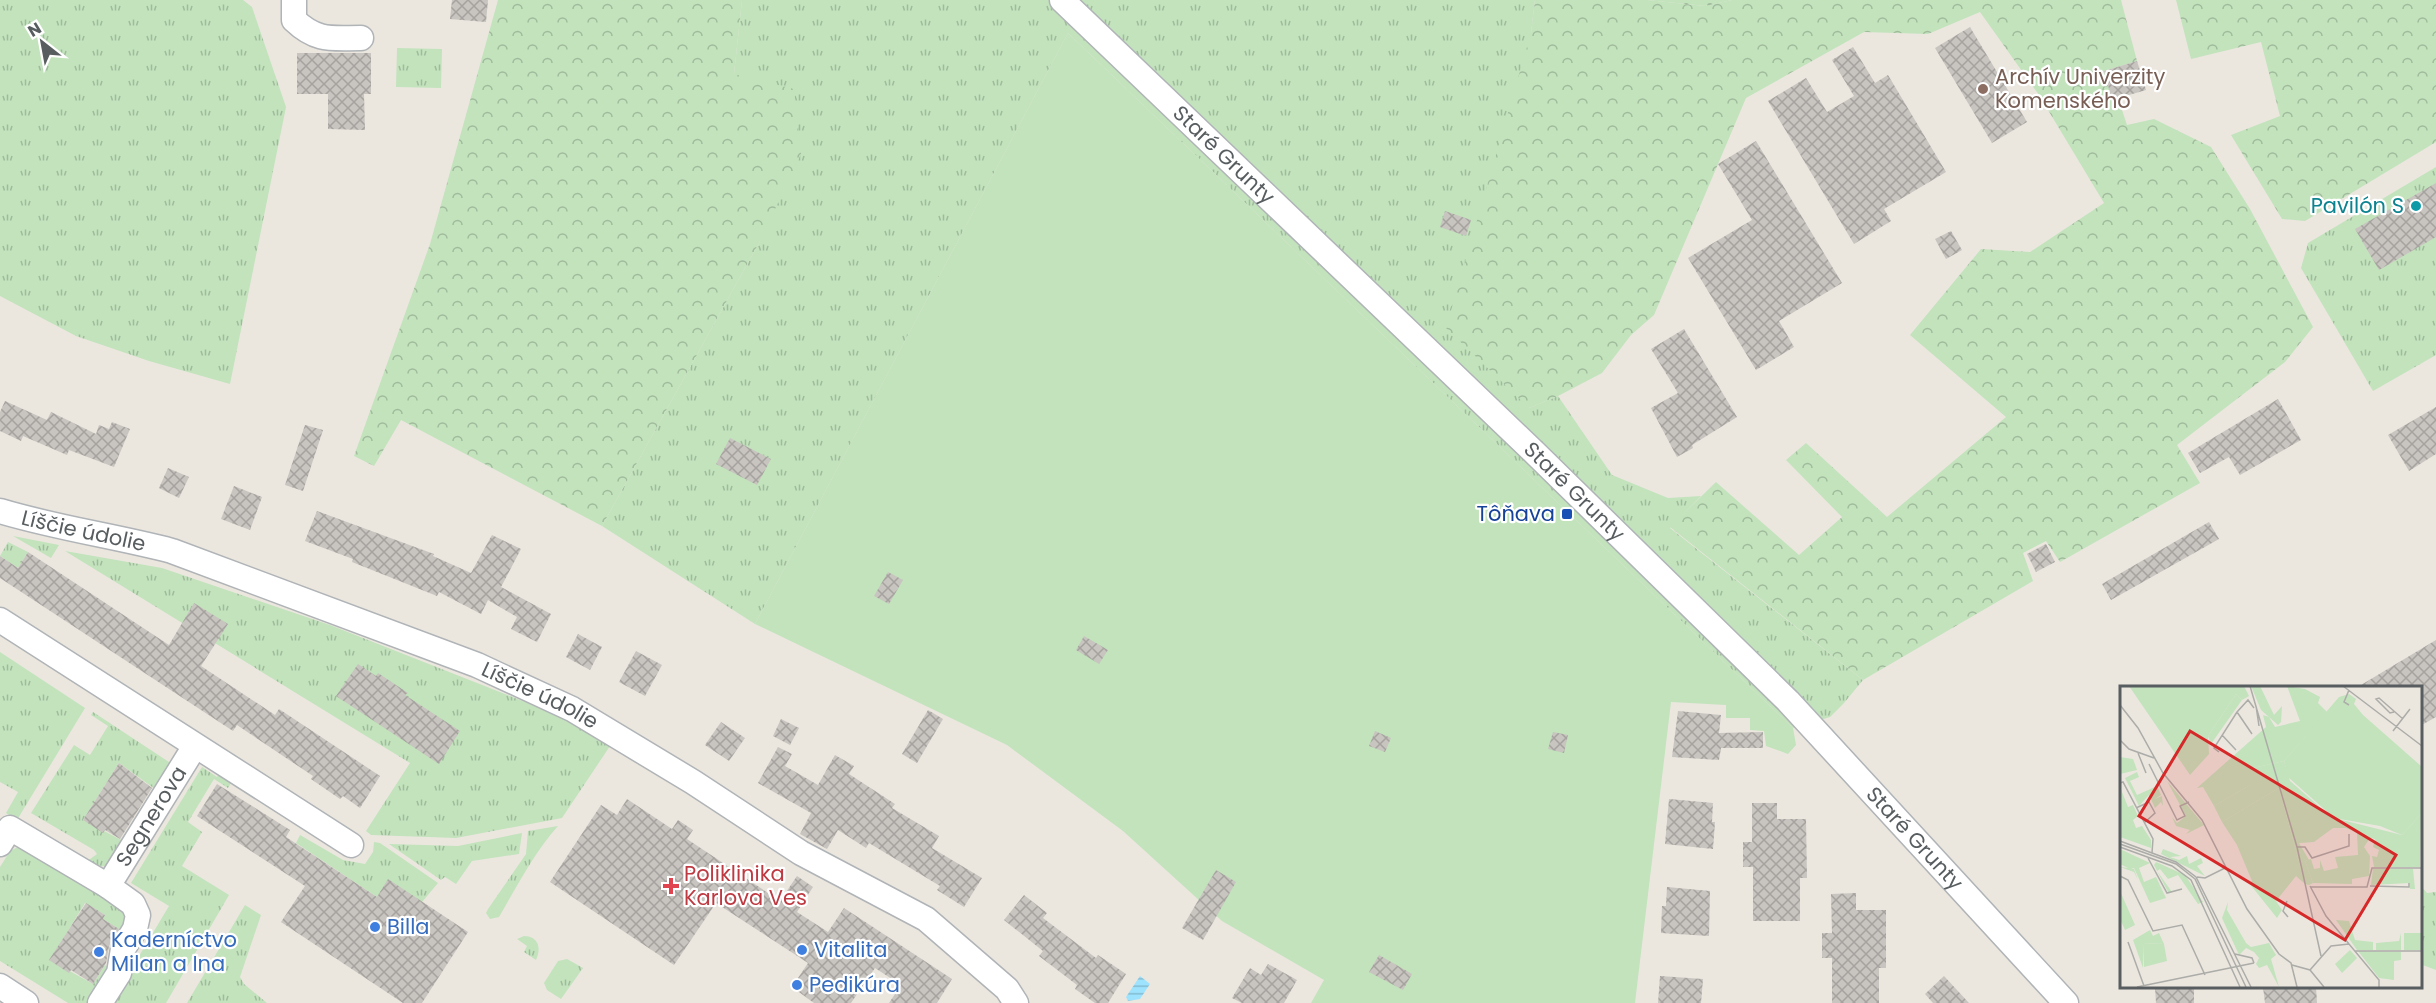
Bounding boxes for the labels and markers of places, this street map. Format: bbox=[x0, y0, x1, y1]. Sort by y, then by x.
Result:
place label: Archív Univerzity Komenského bbox=[1995, 62, 2166, 115]
marker: Archív Univerzity Komenského bbox=[1976, 82, 1990, 96]
place label: Pavilón S bbox=[2311, 191, 2404, 220]
marker: Pavilón S bbox=[2409, 199, 2423, 213]
place label: Tôňava bbox=[1477, 499, 1555, 528]
marker: Tôňava bbox=[1560, 507, 1574, 521]
place label: Poliklinika Karlova Ves bbox=[684, 859, 807, 912]
marker: Poliklinika Karlova Ves bbox=[662, 877, 680, 895]
place label: Billa bbox=[387, 912, 430, 941]
marker: Billa bbox=[368, 920, 382, 934]
place label: Kaderníctvo Milan a Ina bbox=[111, 925, 237, 978]
place label: Vitalita bbox=[814, 935, 887, 964]
marker: Vitalita bbox=[795, 943, 809, 957]
marker: Kaderníctvo Milan a Ina bbox=[92, 945, 106, 959]
place label: Pedikúra bbox=[809, 970, 900, 999]
marker: Pedikúra bbox=[790, 978, 804, 992]

